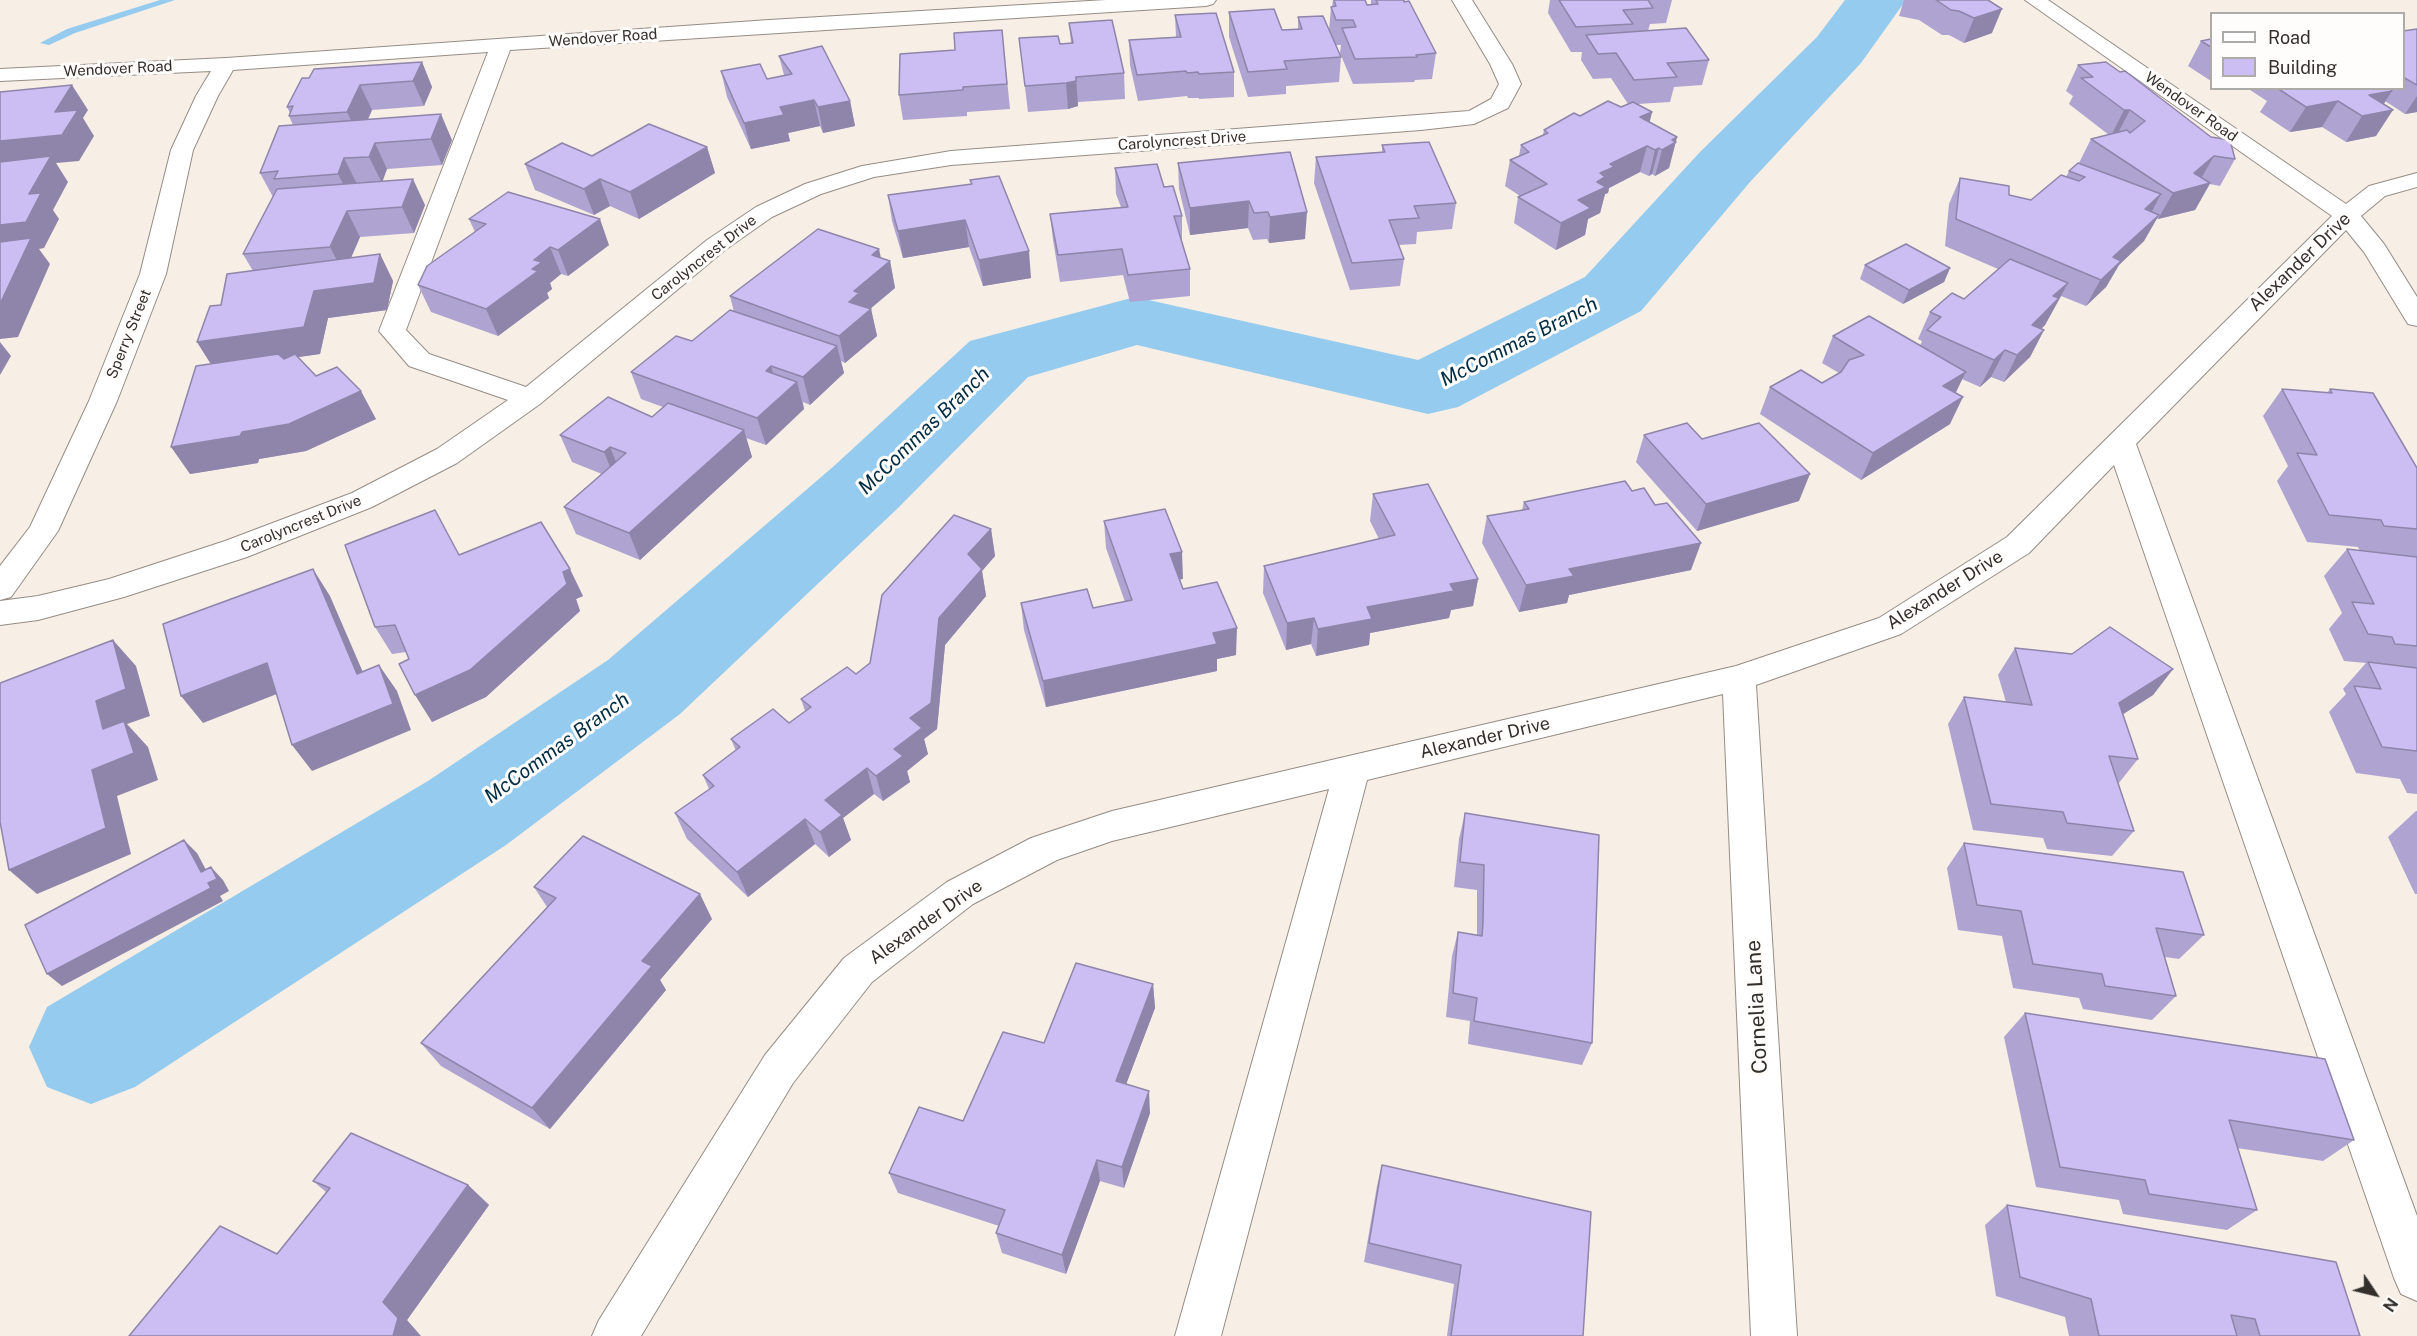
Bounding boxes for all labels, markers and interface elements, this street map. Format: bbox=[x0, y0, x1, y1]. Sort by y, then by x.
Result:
legend bbox=[2210, 12, 2405, 90]
street label: Wendover Road bbox=[548, 25, 658, 51]
text: Road bbox=[2268, 27, 2311, 48]
street label: Wendover Road bbox=[63, 57, 173, 81]
text: Building bbox=[2268, 57, 2337, 78]
street label: Wendover Road bbox=[2141, 68, 2241, 146]
street label: Carolyncrest Drive bbox=[1117, 128, 1247, 154]
street label: Alexander Drive bbox=[2245, 208, 2355, 316]
street label: Carolyncrest Drive bbox=[648, 211, 760, 305]
street label: Sperry Street bbox=[103, 287, 155, 381]
water label: McCommas Branch bbox=[1436, 292, 1602, 392]
water label: McCommas Branch bbox=[853, 362, 995, 500]
street label: Carolyncrest Drive bbox=[238, 492, 364, 556]
street label: Alexander Drive bbox=[1883, 546, 2007, 634]
water label: McCommas Branch bbox=[480, 687, 634, 809]
street label: Alexander Drive bbox=[1418, 713, 1552, 763]
street label: Alexander Drive bbox=[865, 875, 987, 969]
street label: Cornelia Lane bbox=[1741, 939, 1773, 1075]
north arrow bbox=[2345, 1264, 2405, 1324]
text: N bbox=[2379, 1294, 2402, 1315]

